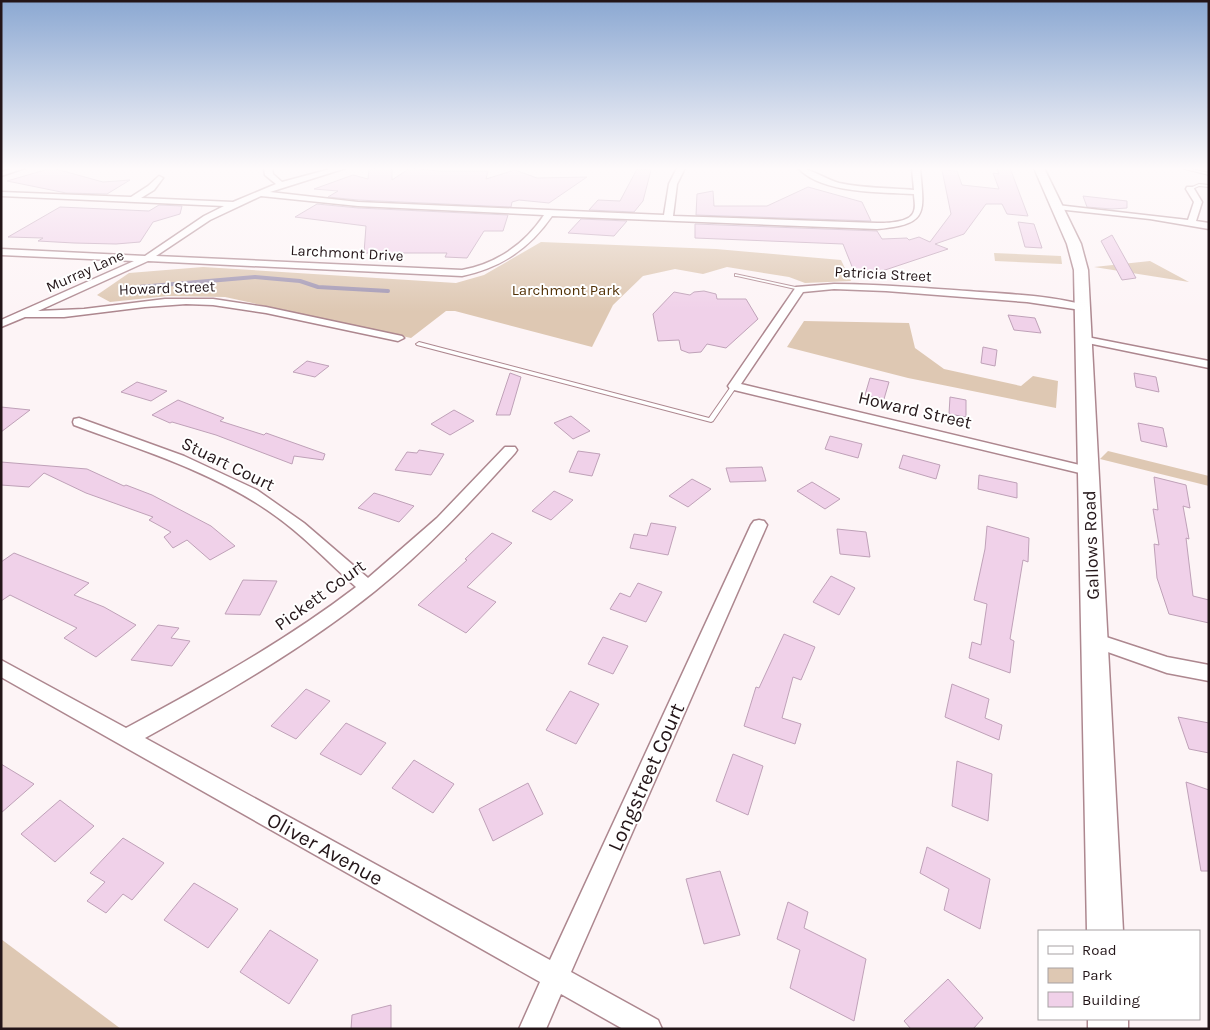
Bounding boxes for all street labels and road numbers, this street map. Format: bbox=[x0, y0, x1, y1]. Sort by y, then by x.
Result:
street label: Larchmont Drive bbox=[290, 241, 404, 265]
street label: Murray Lane bbox=[43, 246, 127, 296]
street label: Patricia Street bbox=[834, 262, 932, 286]
street label: Howard Street bbox=[119, 277, 216, 299]
street label: Howard Street bbox=[856, 386, 974, 434]
street label: Stuart Court bbox=[178, 432, 278, 496]
street label: Gallows Road bbox=[1078, 490, 1104, 600]
street label: Pickett Court bbox=[270, 555, 370, 635]
street label: Longstreet Court bbox=[603, 699, 689, 855]
street label: Oliver Avenue bbox=[263, 807, 387, 891]

